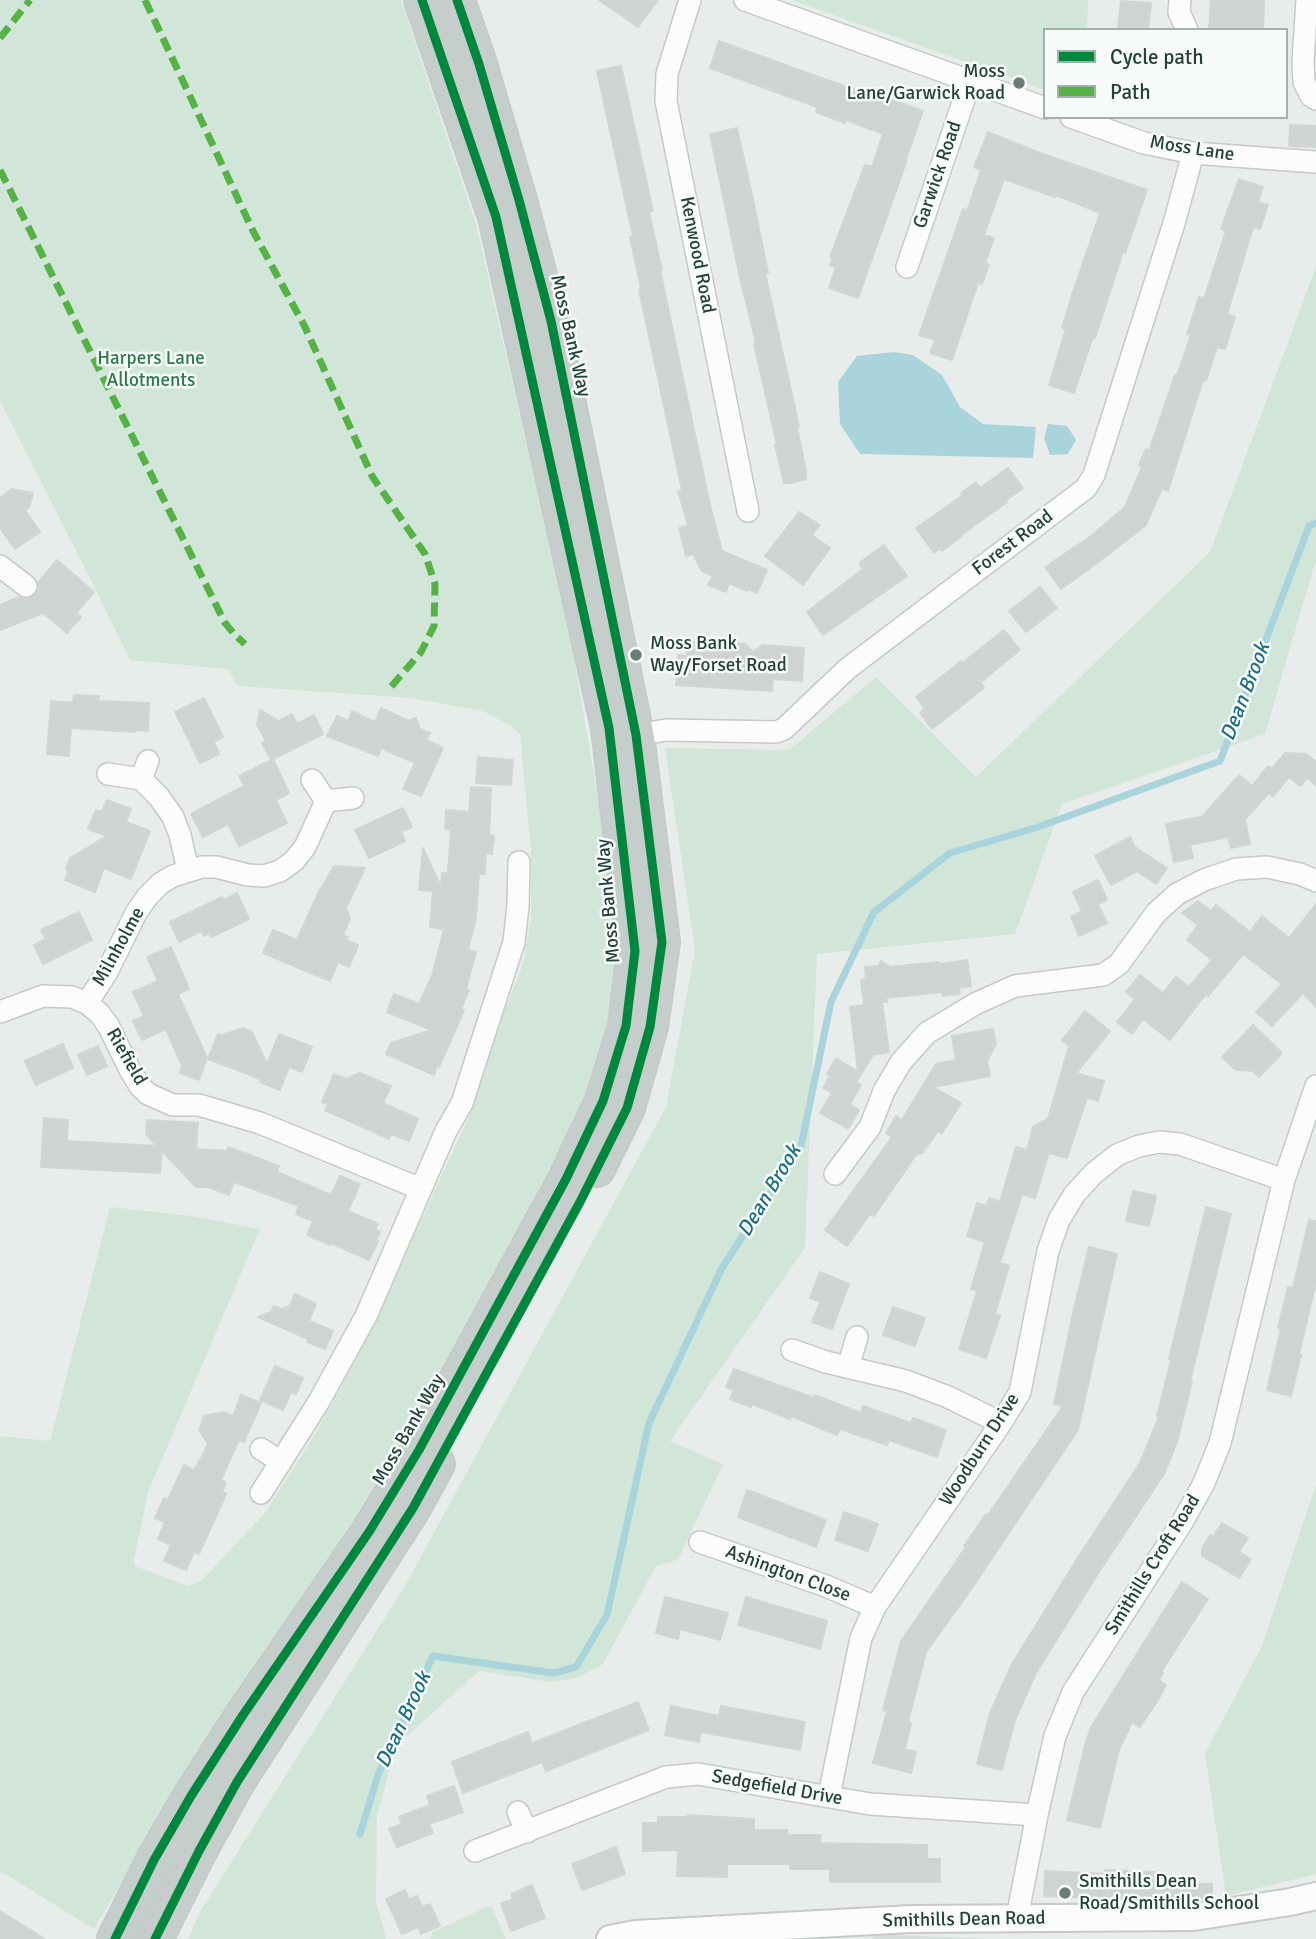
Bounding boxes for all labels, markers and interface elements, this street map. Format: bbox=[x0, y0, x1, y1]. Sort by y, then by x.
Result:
legend bbox=[1043, 28, 1288, 119]
text: Cycle path bbox=[1110, 44, 1204, 70]
place label: Moss Lane/Garwick Road bbox=[847, 61, 1005, 105]
marker: Moss Lane/Garwick Road bbox=[1011, 75, 1027, 91]
text: Path bbox=[1110, 79, 1151, 105]
street label: Garwick Road bbox=[909, 118, 967, 232]
street label: Moss Lane bbox=[1148, 131, 1236, 167]
street label: Kenwood Road bbox=[674, 195, 720, 315]
street label: Moss Bank Way bbox=[545, 273, 595, 399]
park label: Harpers Lane Allotments bbox=[97, 348, 205, 392]
street label: Forest Road bbox=[968, 505, 1058, 581]
place label: Moss Bank Way/Forset Road bbox=[650, 633, 787, 677]
water label: Dean Brook bbox=[1216, 639, 1276, 745]
marker: Moss Bank Way/Forset Road bbox=[628, 647, 644, 663]
street label: Moss Bank Way bbox=[592, 838, 626, 964]
street label: Milnholme bbox=[88, 903, 150, 991]
street label: Riefield bbox=[101, 1024, 151, 1090]
water label: Dean Brook bbox=[733, 1140, 807, 1242]
street label: Moss Bank Way bbox=[368, 1370, 450, 1490]
street label: Woodburn Drive bbox=[935, 1389, 1025, 1511]
street label: Smithills Croft Road bbox=[1101, 1490, 1205, 1640]
street label: Ashington Close bbox=[722, 1541, 854, 1607]
water label: Dean Brook bbox=[371, 1668, 437, 1772]
street label: Sedgefield Drive bbox=[710, 1765, 844, 1811]
place label: Smithills Dean Road/Smithills School bbox=[1079, 1871, 1259, 1915]
marker: Smithills Dean Road/Smithills School bbox=[1057, 1885, 1073, 1901]
street label: Smithills Dean Road bbox=[882, 1907, 1046, 1933]

